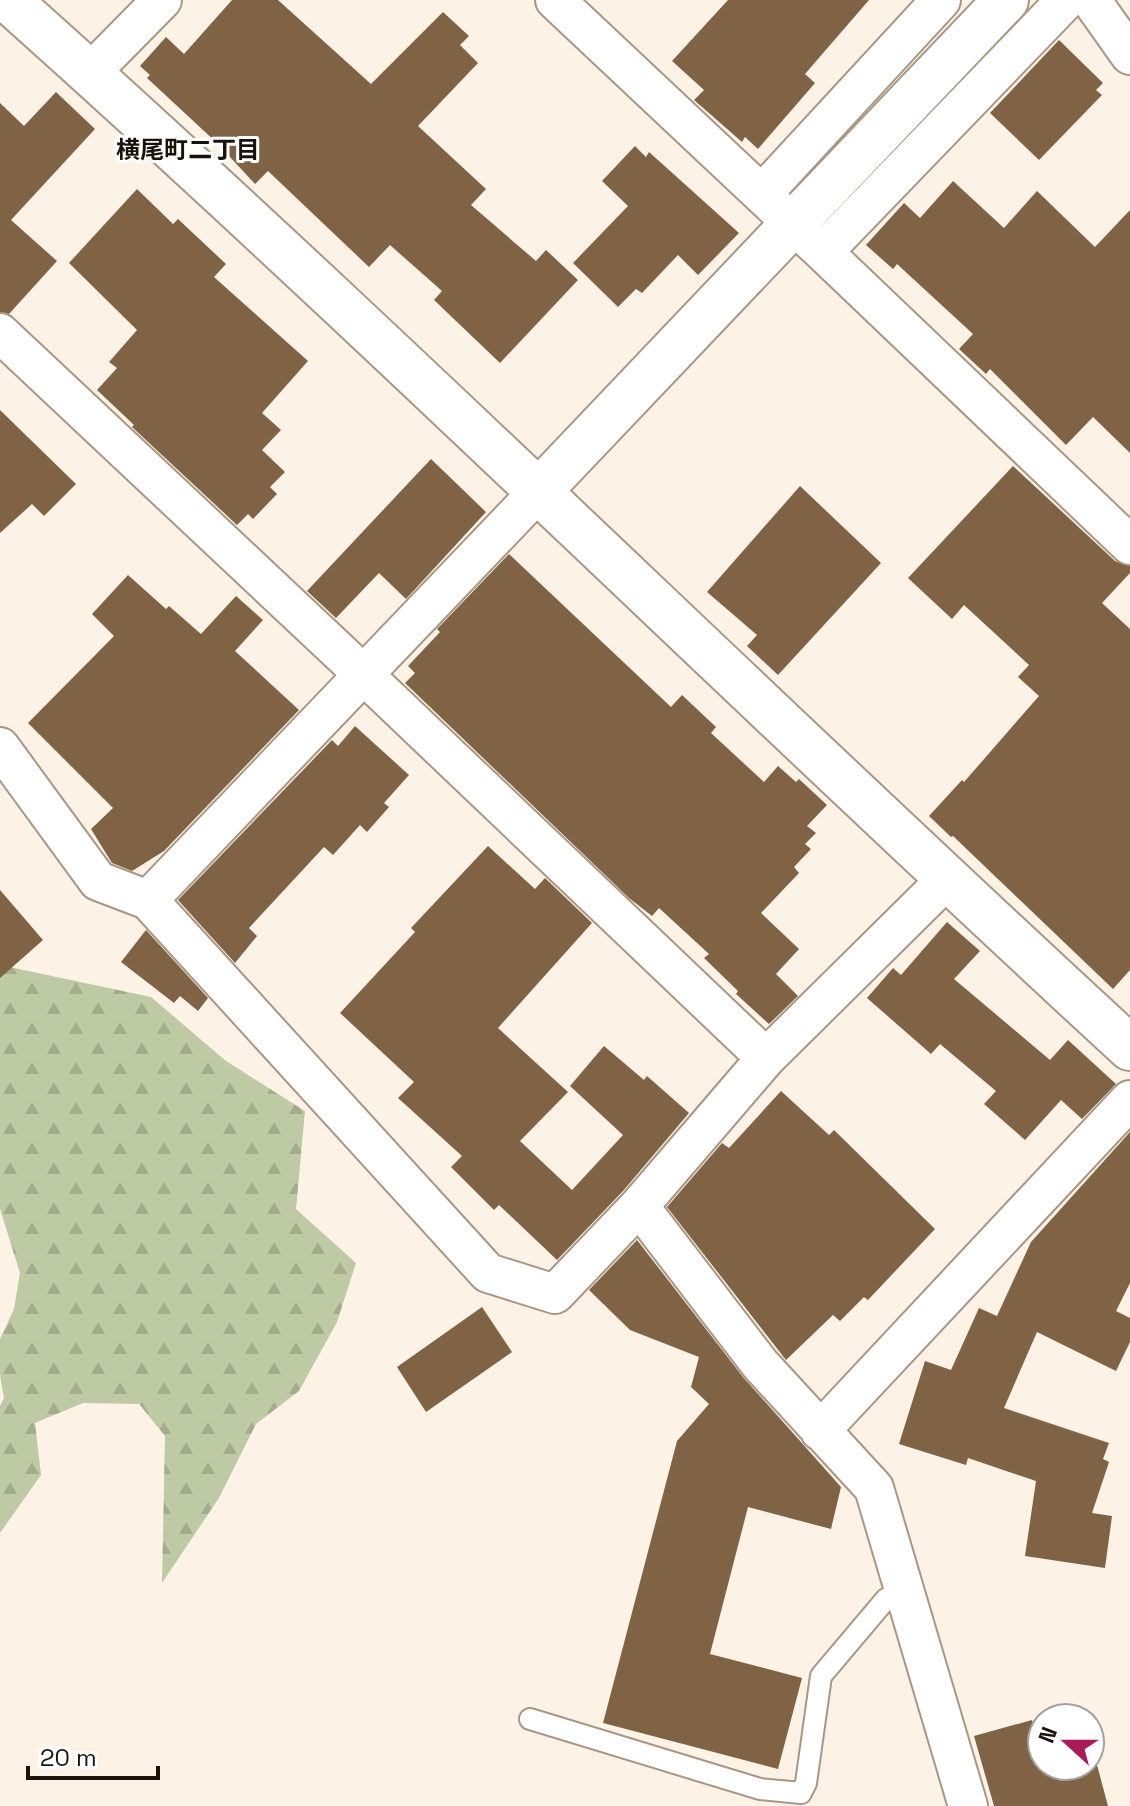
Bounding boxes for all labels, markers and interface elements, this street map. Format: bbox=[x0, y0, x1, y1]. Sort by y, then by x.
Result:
district label: 横尾町二丁目 bbox=[116, 134, 260, 165]
north arrow bbox=[1026, 1702, 1106, 1782]
text: N bbox=[1032, 1723, 1063, 1747]
scale bar bbox=[28, 1730, 158, 1780]
text: 20 m bbox=[40, 1742, 97, 1773]

